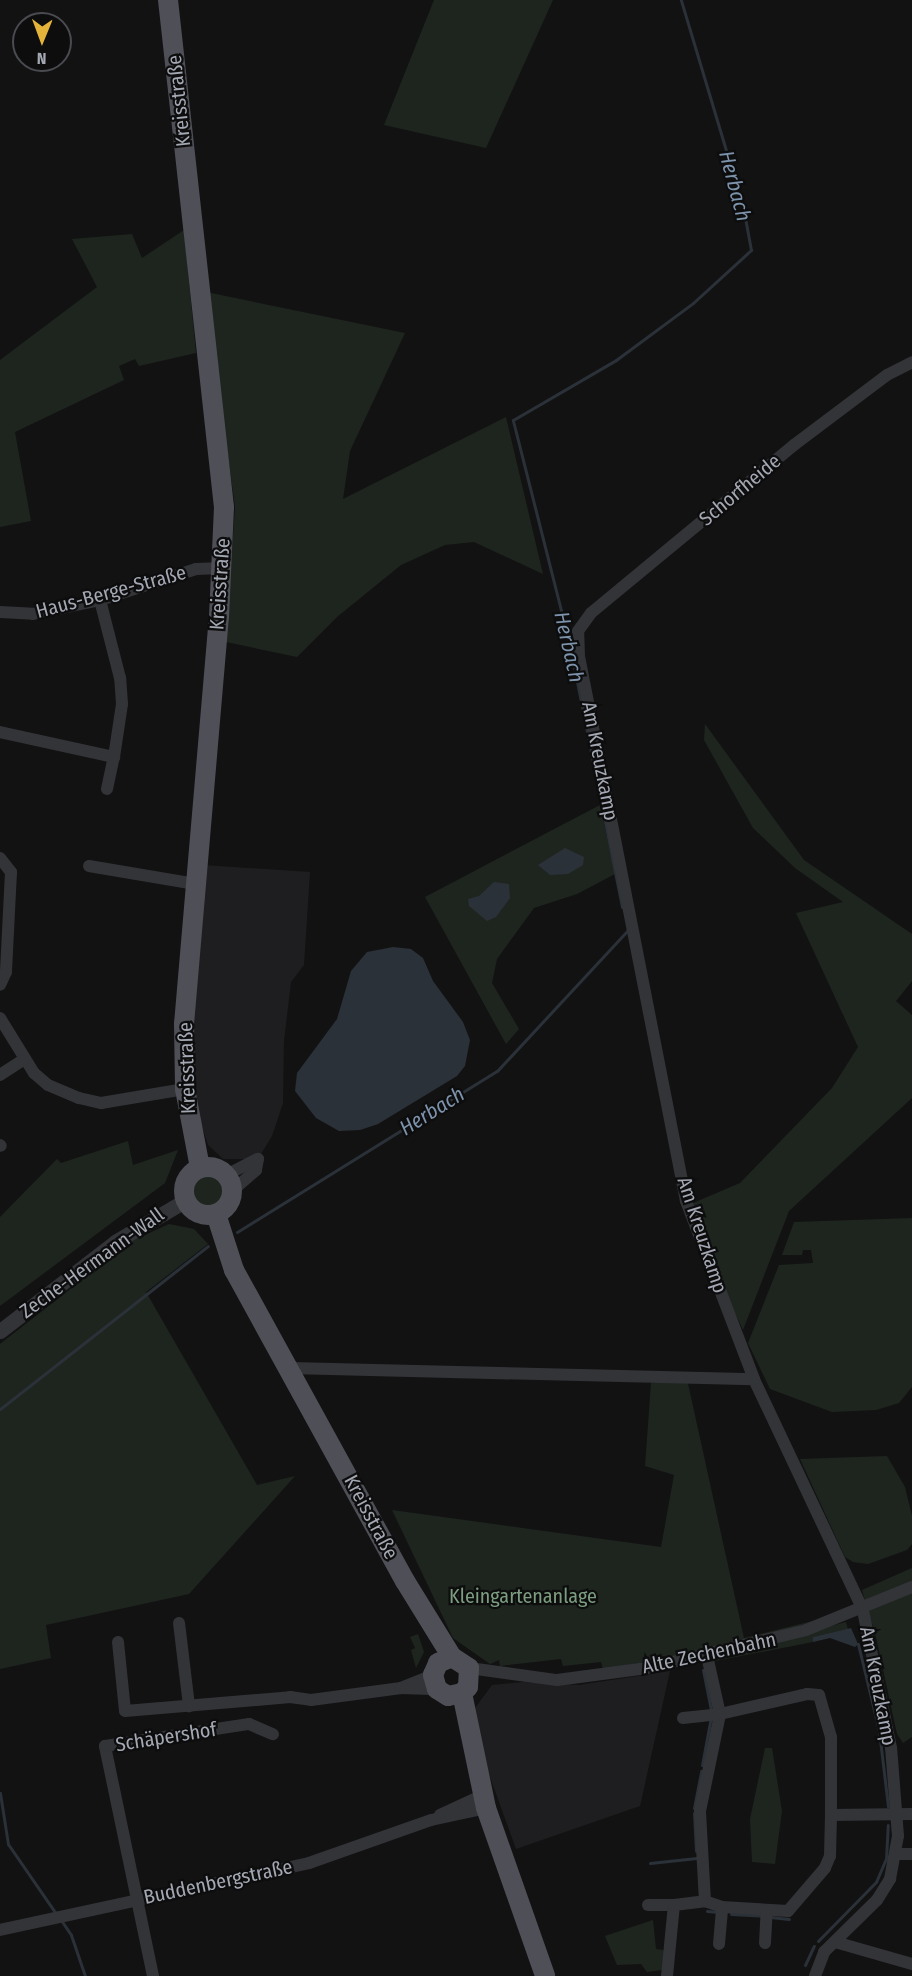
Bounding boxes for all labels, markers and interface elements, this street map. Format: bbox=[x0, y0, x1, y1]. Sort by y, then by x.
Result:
north arrow bbox=[12, 12, 72, 72]
text: N bbox=[37, 49, 47, 68]
street label: Kreisstraße bbox=[162, 54, 196, 148]
water label: Herbach bbox=[714, 148, 756, 224]
street label: Schorfheide bbox=[694, 449, 786, 531]
street label: Kreisstraße bbox=[205, 537, 235, 631]
street label: Haus-Berge-Straße bbox=[33, 560, 189, 624]
water label: Herbach bbox=[549, 609, 589, 685]
street label: Am Kreuzkamp bbox=[577, 699, 623, 823]
street label: Kreisstraße bbox=[173, 1022, 201, 1114]
water label: Herbach bbox=[395, 1081, 469, 1141]
street label: Am Kreuzkamp bbox=[672, 1174, 732, 1296]
street label: Zeche-Hermann-Wall bbox=[15, 1203, 169, 1323]
street label: Kreisstraße bbox=[339, 1471, 403, 1563]
park label: Kleingartenanlage bbox=[449, 1584, 597, 1608]
street label: Am Kreuzkamp bbox=[855, 1624, 901, 1748]
street label: Alte Zechenbahn bbox=[640, 1627, 778, 1679]
street label: Schäpershof bbox=[114, 1717, 218, 1757]
street label: Buddenbergstraße bbox=[141, 1855, 295, 1909]

